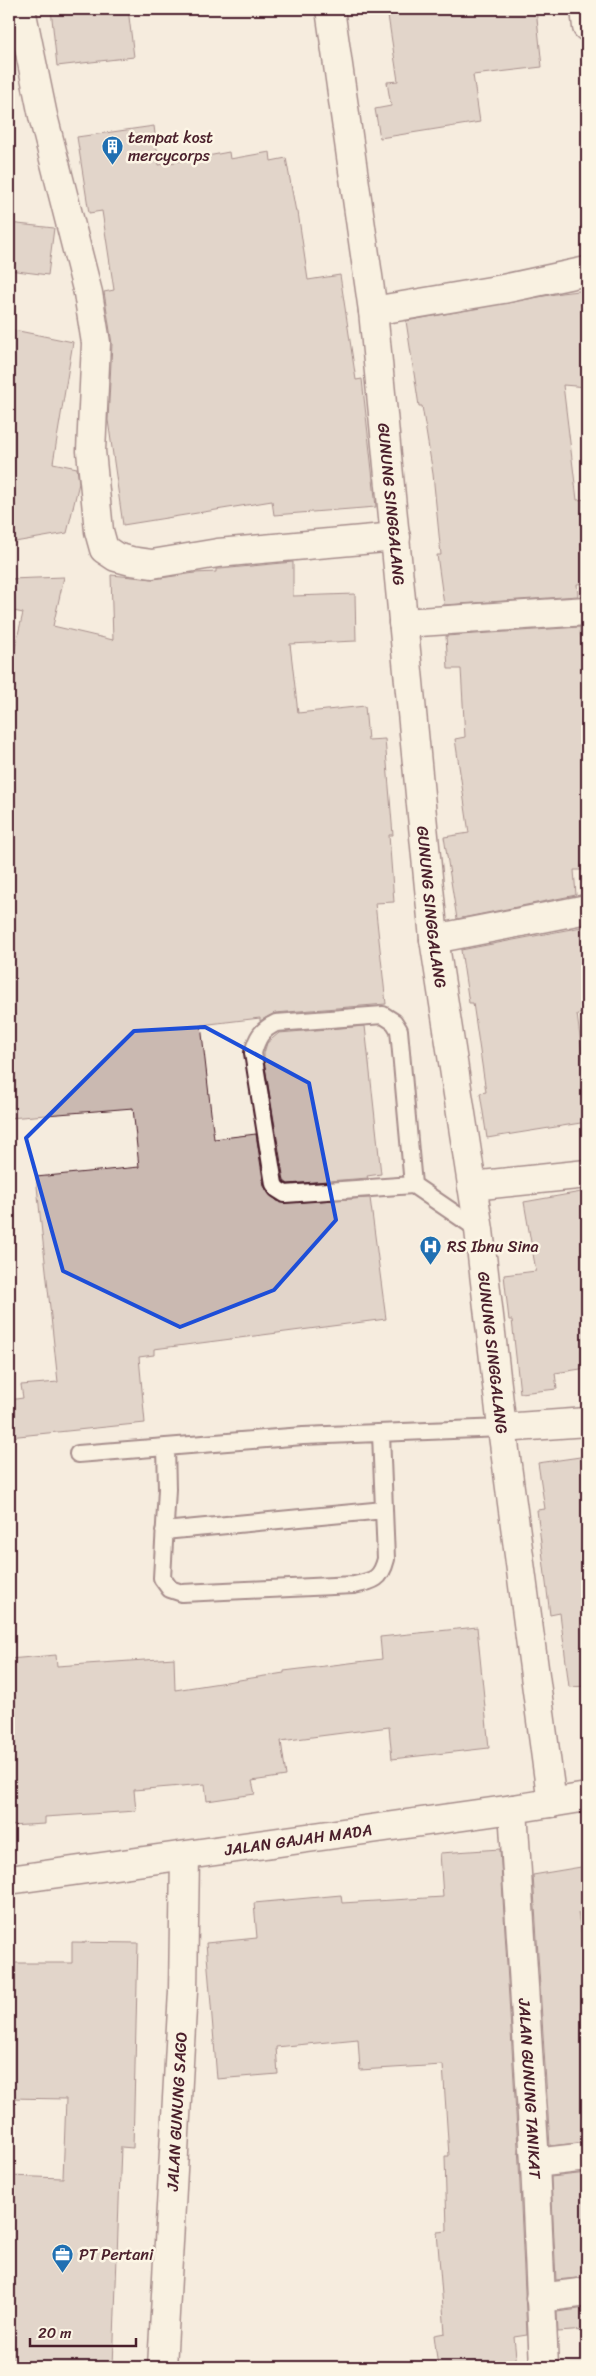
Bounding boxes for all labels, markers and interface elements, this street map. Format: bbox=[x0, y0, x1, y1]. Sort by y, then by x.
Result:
place label: tempat kost mercycorps bbox=[128, 123, 213, 170]
building icon: tempat kost mercycorps bbox=[100, 134, 124, 165]
street label: GUNUNG SINGGALANG bbox=[369, 421, 414, 587]
street label: GUNUNG SINGGALANG bbox=[409, 825, 456, 990]
place label: RS Ibnu Sina bbox=[447, 1232, 539, 1261]
hospital icon: RS Ibnu Sina bbox=[419, 1234, 443, 1265]
street label: GUNUNG SINGGALANG bbox=[469, 1270, 517, 1436]
street label: JALAN GAJAH MADA bbox=[222, 1815, 374, 1864]
street label: JALAN GUNUNG TANIKAT bbox=[510, 1996, 550, 2181]
street label: JALAN GUNUNG SAGO bbox=[157, 2031, 195, 2193]
place label: PT Pertani bbox=[79, 2240, 154, 2269]
office icon: PT Pertani bbox=[51, 2242, 75, 2273]
scale bar bbox=[30, 2316, 136, 2348]
text: 20 m bbox=[38, 2320, 72, 2346]

